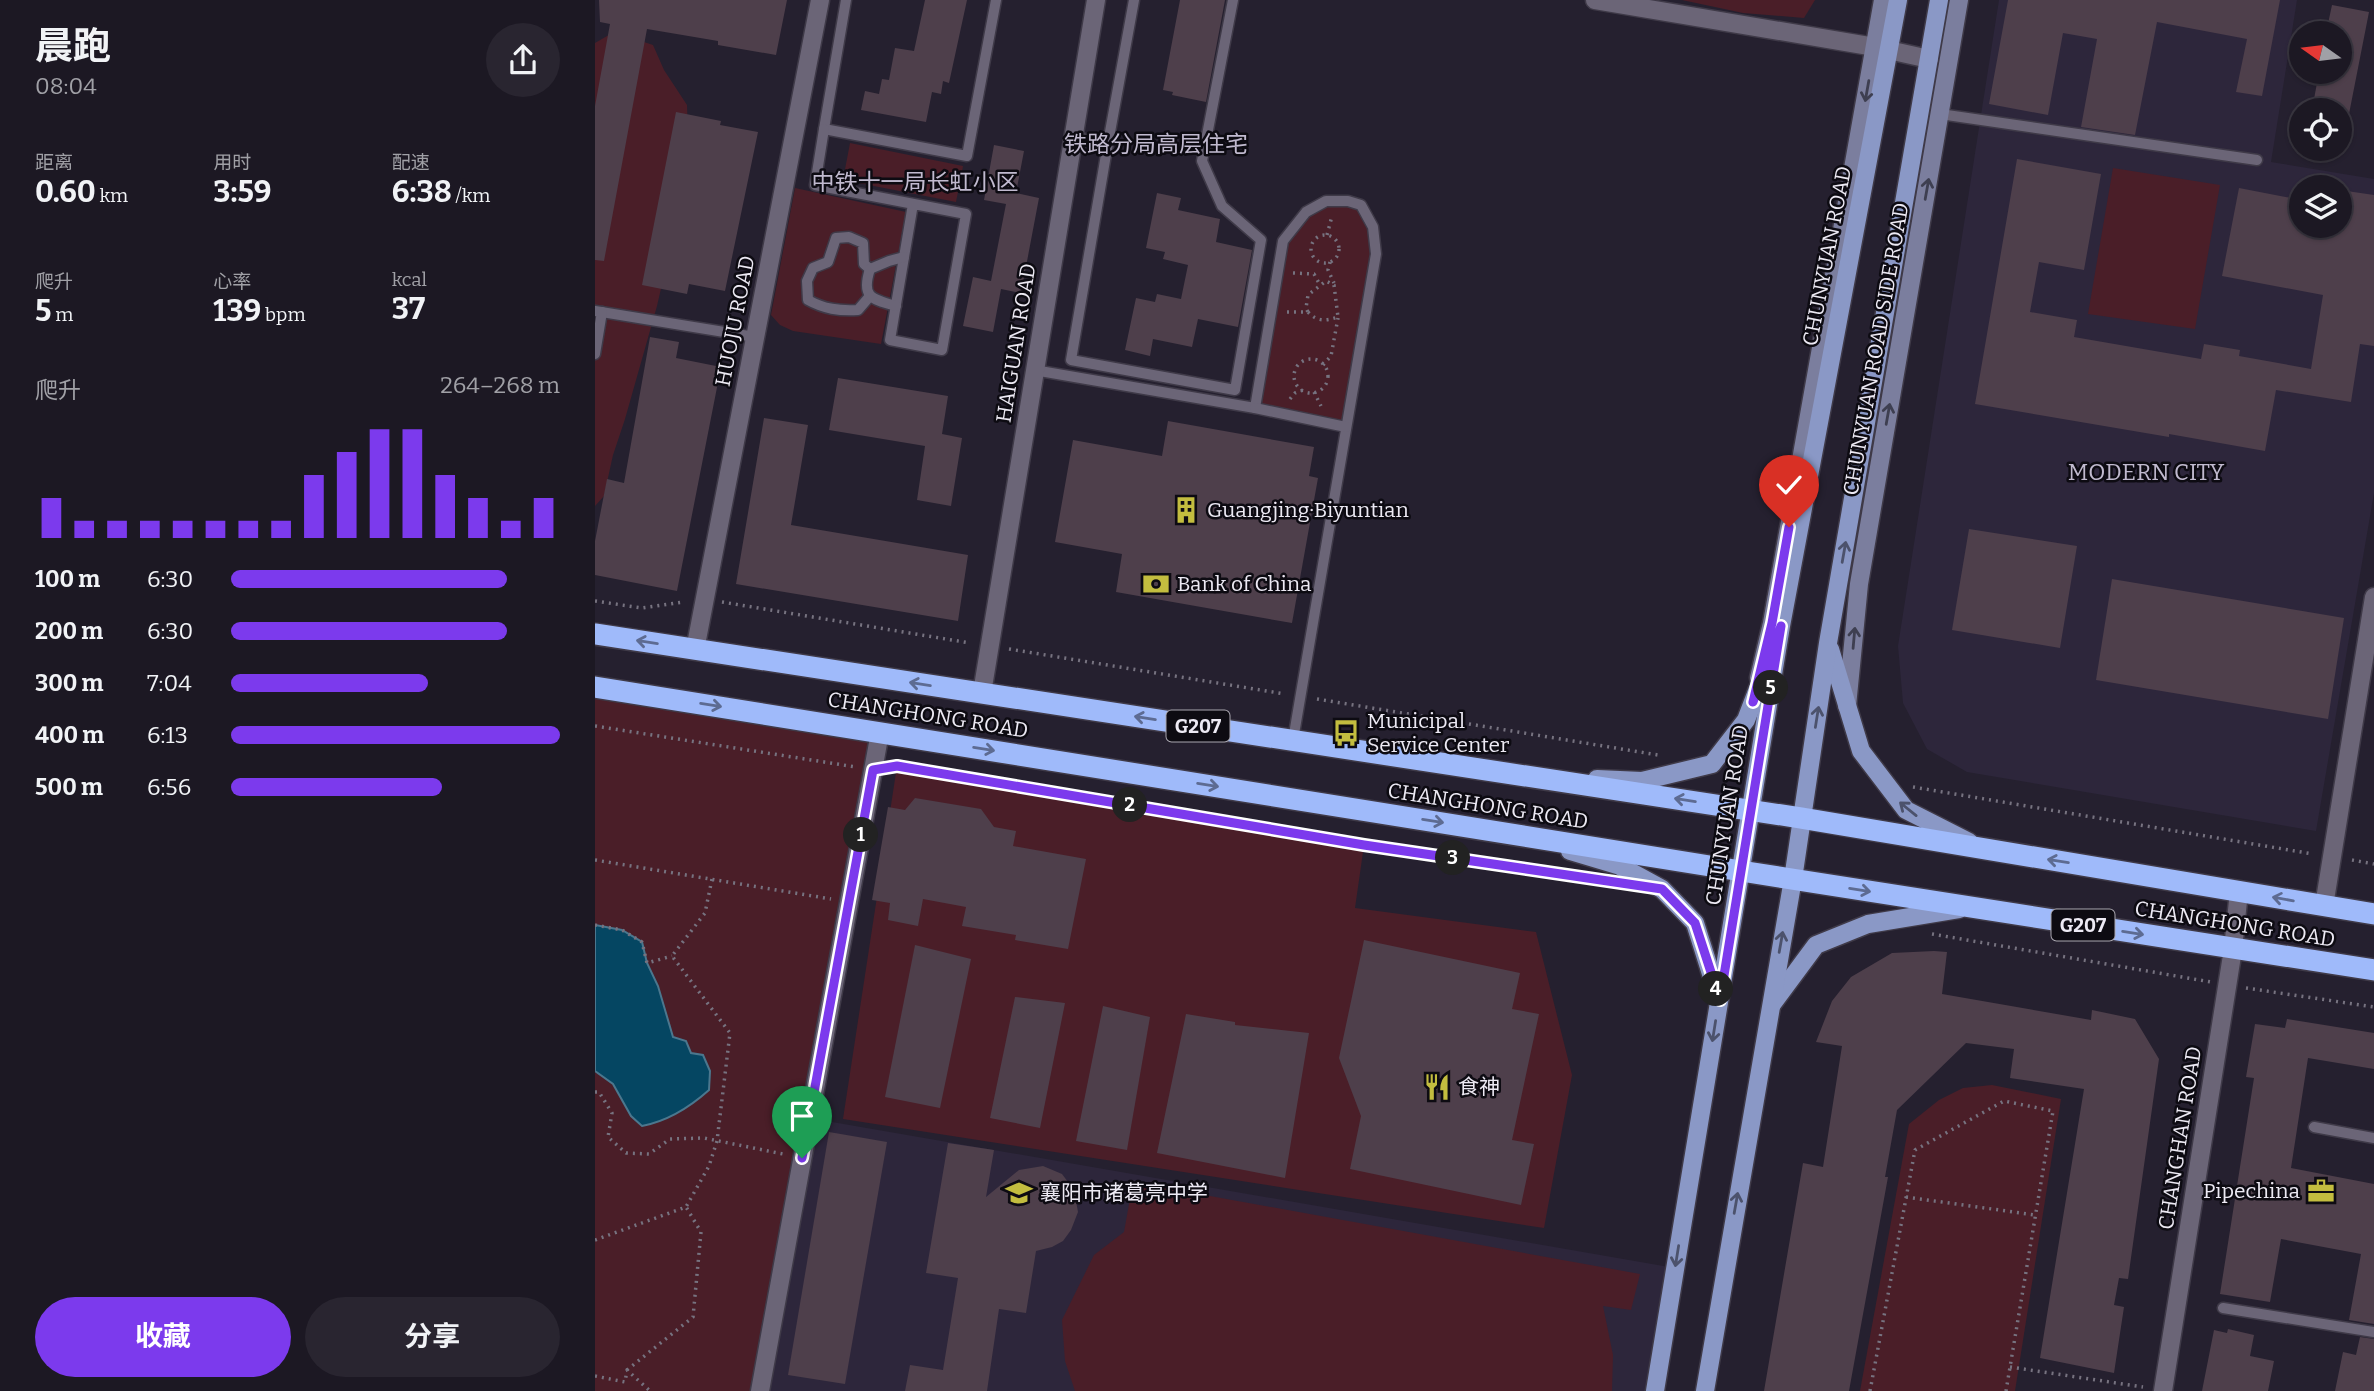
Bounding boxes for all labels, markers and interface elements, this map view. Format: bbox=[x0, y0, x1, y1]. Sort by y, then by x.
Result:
north arrow bbox=[2289, 21, 2352, 84]
map controls bbox=[2289, 21, 2352, 238]
text: 晨跑 bbox=[35, 23, 111, 69]
button: share bbox=[486, 23, 560, 97]
text: 08:04 bbox=[35, 72, 97, 100]
one-way arrow bbox=[1860, 79, 1873, 102]
button: locate bbox=[2289, 98, 2352, 161]
district label: 铁路分局高层住宅 bbox=[1064, 130, 1248, 158]
text: 距离 bbox=[35, 151, 73, 174]
text: 用时 bbox=[213, 151, 251, 174]
text: 配速 bbox=[392, 151, 430, 174]
street label: CHUNYUAN ROAD bbox=[1797, 164, 1857, 348]
district label: 中铁十一局长虹小区 bbox=[812, 168, 1019, 196]
text: 0.60 bbox=[35, 174, 96, 210]
text: 3:59 bbox=[213, 174, 271, 210]
text: 6:38 bbox=[392, 174, 452, 210]
button: layers bbox=[2289, 175, 2352, 238]
one-way arrow bbox=[1921, 178, 1934, 201]
text: km bbox=[96, 184, 128, 207]
text: /km bbox=[452, 184, 490, 207]
street label: CHUNYUAN ROAD SIDE ROAD bbox=[1837, 201, 1915, 497]
street label: HUOJU ROAD bbox=[710, 253, 760, 389]
street label: HAIGUAN ROAD bbox=[991, 262, 1041, 424]
text: kcal bbox=[392, 268, 427, 291]
text: 爬升 bbox=[35, 270, 73, 293]
text: 心率 bbox=[213, 270, 251, 293]
text: 37 bbox=[392, 291, 425, 327]
text: 5 bbox=[35, 293, 51, 329]
text: 139 bbox=[213, 293, 261, 329]
text: m bbox=[51, 303, 73, 326]
text: bpm bbox=[261, 303, 306, 326]
text: 264–268 m bbox=[440, 371, 560, 399]
text: 爬升 bbox=[35, 376, 81, 404]
one-way arrow bbox=[1882, 403, 1895, 425]
pin bbox=[1759, 455, 1819, 527]
district label: MODERN CITY bbox=[2068, 458, 2225, 486]
icon: check bbox=[1770, 466, 1808, 504]
building icon: Guangjing·Biyuntian bbox=[1171, 495, 1201, 525]
place label: Guangjing·Biyuntian bbox=[1207, 497, 1409, 523]
one-way arrow bbox=[1838, 541, 1851, 564]
text: 100 m bbox=[35, 565, 100, 593]
text: 6:30 bbox=[147, 565, 193, 593]
bank icon: Bank of China bbox=[1141, 569, 1171, 599]
place label: Bank of China bbox=[1177, 571, 1312, 597]
text: 200 m bbox=[35, 617, 103, 645]
text: 6:30 bbox=[147, 617, 193, 645]
one-way arrow bbox=[1848, 627, 1861, 650]
one-way arrow bbox=[636, 635, 659, 648]
text: 300 m bbox=[35, 669, 104, 697]
text: 7:04 bbox=[147, 669, 192, 697]
pin: 5 bbox=[1753, 670, 1789, 706]
text: 5 bbox=[1765, 676, 1776, 699]
one-way arrow bbox=[909, 677, 932, 690]
street label: CHANGHONG ROAD bbox=[826, 686, 1030, 744]
one-way arrow bbox=[699, 699, 722, 712]
one-way arrow bbox=[1811, 706, 1824, 729]
place label: Municipal Service Center bbox=[1367, 708, 1509, 758]
road number: G207 bbox=[1167, 710, 1229, 741]
one-way arrow bbox=[1134, 711, 1157, 724]
bus stop icon: Municipal Service Center bbox=[1331, 718, 1361, 748]
text: 400 m bbox=[35, 721, 104, 749]
text: 6:13 bbox=[147, 721, 188, 749]
street label: CHUNYUAN ROAD bbox=[1700, 723, 1754, 907]
one-way arrow bbox=[972, 743, 995, 756]
text: 500 m bbox=[35, 773, 103, 801]
text: 6:56 bbox=[147, 773, 191, 801]
street label: CHANGHONG ROAD bbox=[1386, 777, 1590, 835]
one-way arrow bbox=[1196, 779, 1219, 792]
pin: 2 bbox=[1113, 788, 1147, 822]
text: 2 bbox=[1124, 793, 1135, 816]
one-way arrow bbox=[1674, 794, 1697, 807]
one-way arrow bbox=[1899, 801, 1917, 817]
one-way arrow bbox=[1421, 815, 1444, 828]
pin: 1 bbox=[843, 818, 879, 852]
text: 1 bbox=[856, 823, 865, 846]
pin: 3 bbox=[1435, 840, 1471, 876]
text: 3 bbox=[1447, 846, 1458, 869]
one-way arrow bbox=[2047, 854, 2070, 867]
one-way arrow bbox=[1848, 884, 1871, 897]
one-way arrow bbox=[2272, 891, 2295, 905]
street label: CHANGHONG ROAD bbox=[2133, 895, 2337, 953]
road number: G207 bbox=[2051, 909, 2115, 940]
one-way arrow bbox=[2121, 927, 2144, 940]
one-way arrow bbox=[1775, 931, 1788, 954]
pin: 4 bbox=[1699, 972, 1733, 1006]
text: 4 bbox=[1710, 977, 1721, 1000]
one-way arrow bbox=[1707, 1020, 1720, 1042]
street label: CHANGHAN ROAD bbox=[2153, 1045, 2207, 1231]
restaurant icon: 食神 bbox=[1422, 1072, 1452, 1102]
place label: 食神 bbox=[1458, 1074, 1500, 1100]
pin bbox=[772, 1086, 832, 1158]
icon: arrive bbox=[783, 1097, 821, 1135]
office icon: Pipechina bbox=[2306, 1176, 2336, 1206]
school or university icon: 襄阳市诸葛亮中学 bbox=[1004, 1178, 1034, 1208]
place label: Pipechina bbox=[2203, 1178, 2301, 1204]
place label: 襄阳市诸葛亮中学 bbox=[1040, 1180, 1208, 1206]
one-way arrow bbox=[1730, 1192, 1743, 1215]
one-way arrow bbox=[1670, 1244, 1683, 1267]
button: 收藏 bbox=[35, 1297, 291, 1377]
button: 分享 bbox=[305, 1297, 560, 1377]

